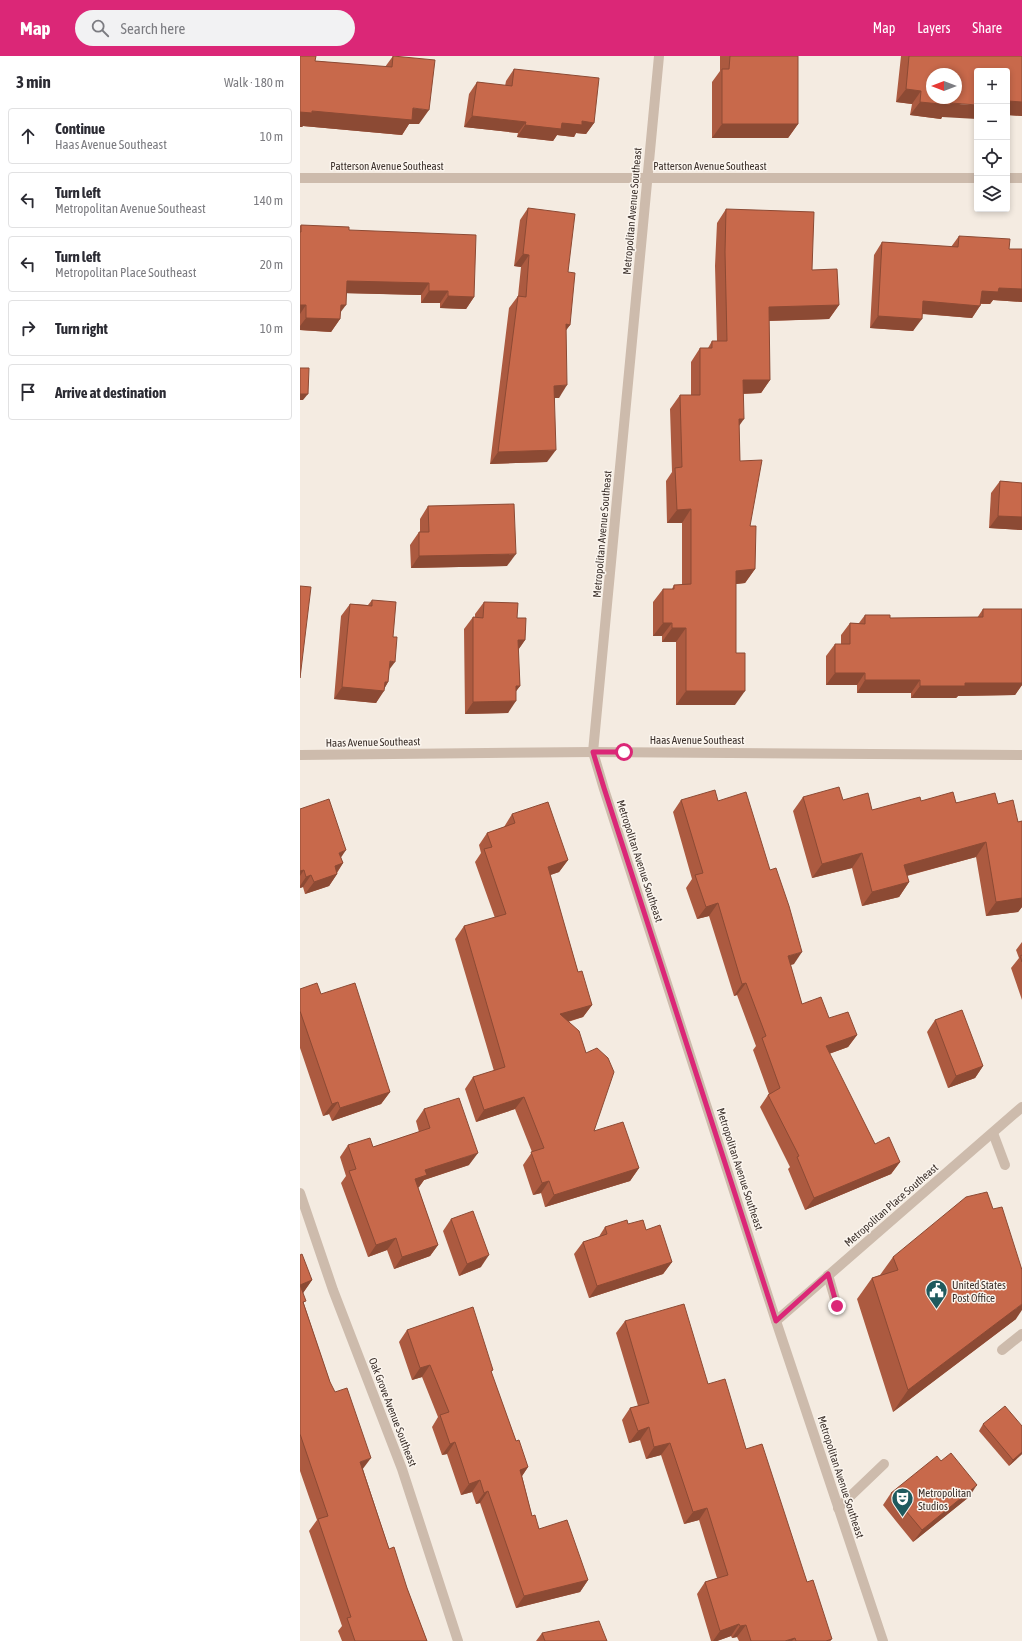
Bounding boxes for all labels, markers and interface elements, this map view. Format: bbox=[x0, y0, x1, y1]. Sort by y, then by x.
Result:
search box bbox=[75, 10, 355, 46]
text: Map bbox=[20, 17, 51, 39]
icon: search bbox=[89, 17, 111, 39]
text: Search here bbox=[121, 20, 185, 37]
text: Map bbox=[873, 20, 895, 36]
text: Layers bbox=[917, 20, 950, 36]
text: Share bbox=[972, 20, 1002, 36]
north arrow bbox=[926, 68, 962, 104]
map controls bbox=[974, 68, 1010, 212]
button: + bbox=[974, 68, 1010, 104]
text: 3 min bbox=[16, 72, 51, 92]
text: Walk · 180 m bbox=[224, 75, 284, 90]
button: − bbox=[974, 104, 1010, 140]
text: Continue bbox=[55, 120, 105, 137]
icon: ahead bbox=[17, 125, 39, 147]
text: 10 m bbox=[260, 129, 283, 144]
text: Haas Avenue Southeast bbox=[55, 137, 167, 152]
button: locate bbox=[974, 140, 1010, 176]
street label: Metropolitan Avenue Southeast bbox=[620, 147, 644, 275]
street label: Patterson Avenue Southeast bbox=[330, 160, 444, 172]
street label: Patterson Avenue Southeast bbox=[653, 160, 767, 172]
button: layers bbox=[974, 176, 1010, 212]
text: Turn left bbox=[55, 184, 101, 201]
icon: left bbox=[17, 189, 39, 211]
text: 140 m bbox=[254, 193, 283, 208]
text: Metropolitan Avenue Southeast bbox=[55, 201, 206, 216]
text: Turn left bbox=[55, 248, 101, 265]
icon: left bbox=[17, 253, 39, 275]
text: 20 m bbox=[260, 257, 283, 272]
text: Metropolitan Place Southeast bbox=[55, 265, 196, 280]
icon: right bbox=[17, 317, 39, 339]
text: Turn right bbox=[55, 320, 108, 337]
text: 10 m bbox=[260, 321, 283, 336]
icon: arrive bbox=[17, 381, 39, 403]
text: Arrive at destination bbox=[55, 384, 166, 401]
street label: Metropolitan Avenue Southeast bbox=[590, 470, 614, 598]
street label: Haas Avenue Southeast bbox=[650, 734, 744, 746]
street label: Haas Avenue Southeast bbox=[326, 735, 420, 749]
route start bbox=[615, 743, 633, 761]
street label: Metropolitan Avenue Southeast bbox=[615, 798, 665, 924]
street label: Metropolitan Avenue Southeast bbox=[715, 1106, 765, 1232]
street label: Metropolitan Place Southeast bbox=[842, 1161, 940, 1249]
public building icon: United States Post Office bbox=[924, 1278, 950, 1311]
place label: United States Post Office bbox=[952, 1279, 1006, 1304]
route end bbox=[828, 1297, 846, 1315]
street label: Oak Grove Avenue Southeast bbox=[367, 1356, 419, 1468]
street label: Metropolitan Avenue Southeast bbox=[816, 1414, 866, 1540]
theatre icon: Metropolitan Studios bbox=[890, 1486, 916, 1519]
place label: Metropolitan Studios bbox=[918, 1487, 971, 1512]

